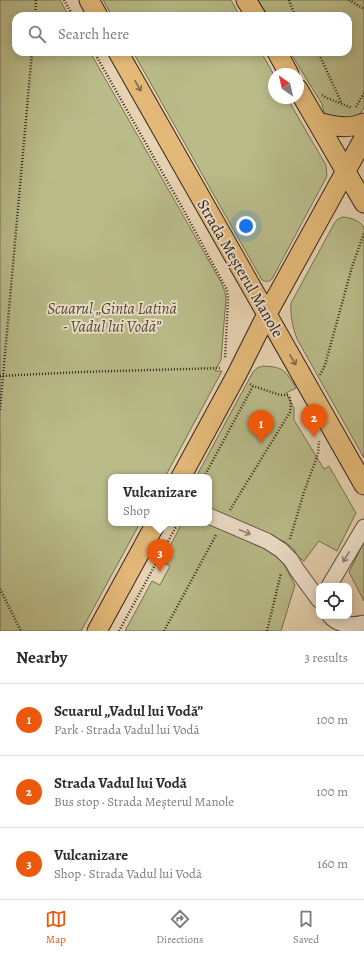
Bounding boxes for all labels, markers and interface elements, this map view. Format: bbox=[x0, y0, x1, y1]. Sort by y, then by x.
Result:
search box bbox=[12, 12, 352, 56]
icon: search bbox=[26, 23, 48, 45]
text: Search here bbox=[58, 24, 129, 44]
north arrow bbox=[268, 68, 304, 104]
one-way arrow bbox=[134, 80, 142, 92]
street label: Strada Meșterul Manole bbox=[192, 195, 289, 342]
your location bbox=[236, 216, 256, 236]
park label: Scuarul „Ginta Latină - Vadul lui Vodă” bbox=[47, 298, 177, 338]
one-way arrow bbox=[290, 354, 298, 366]
pin: 2 bbox=[301, 404, 327, 437]
pin: 1 bbox=[248, 410, 274, 443]
popup bbox=[108, 474, 212, 526]
text: Vulcanizare bbox=[123, 482, 197, 502]
text: Shop bbox=[123, 502, 150, 519]
one-way arrow bbox=[238, 528, 250, 536]
pin: 3 bbox=[147, 539, 173, 572]
one-way arrow bbox=[342, 551, 350, 563]
map controls bbox=[316, 583, 352, 619]
button: locate bbox=[316, 583, 352, 619]
text: Nearby bbox=[16, 646, 67, 669]
text: 3 results bbox=[304, 649, 348, 666]
text: Scuarul „Vadul lui Vodă” bbox=[54, 701, 203, 721]
text: 1 bbox=[27, 711, 31, 728]
text: 100 m bbox=[316, 711, 348, 728]
text: Park · Strada Vadul lui Vodă bbox=[54, 721, 199, 738]
text: Strada Vadul lui Vodă bbox=[54, 773, 187, 793]
text: 2 bbox=[26, 783, 32, 800]
text: 100 m bbox=[316, 783, 348, 800]
text: Bus stop · Strada Meșterul Manole bbox=[54, 793, 234, 810]
text: Vulcanizare bbox=[54, 845, 128, 865]
text: 3 bbox=[26, 855, 32, 872]
text: 160 m bbox=[317, 855, 348, 872]
text: Shop · Strada Vadul lui Vodă bbox=[54, 865, 202, 882]
tab: Map bbox=[45, 908, 67, 947]
tab: Directions bbox=[156, 908, 204, 947]
tab: Saved bbox=[293, 908, 319, 947]

